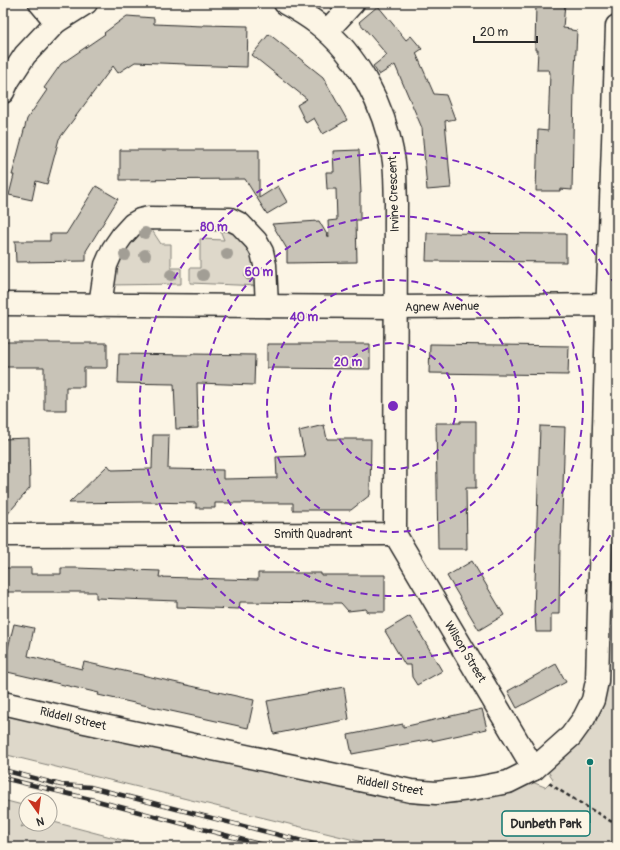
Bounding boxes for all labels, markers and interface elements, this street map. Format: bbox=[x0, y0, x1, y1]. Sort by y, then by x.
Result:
scale bar bbox=[474, 18, 537, 44]
text: 20 m bbox=[480, 25, 509, 40]
street label: Irvine Crescent bbox=[385, 155, 403, 232]
text: 80 m bbox=[200, 220, 228, 235]
text: 60 m bbox=[245, 265, 274, 280]
street label: Agnew Avenue bbox=[405, 299, 479, 315]
text: 40 m bbox=[289, 310, 319, 325]
text: 20 m bbox=[334, 355, 362, 370]
centre of rings bbox=[386, 399, 400, 413]
street label: Smith Quadrant bbox=[274, 527, 353, 542]
street label: Wilson Street bbox=[441, 619, 489, 686]
street label: Riddell Street bbox=[38, 704, 108, 734]
street label: Riddell Street bbox=[355, 773, 425, 799]
north arrow bbox=[18, 792, 58, 832]
callout: Dunbeth Park bbox=[502, 811, 590, 836]
text: N bbox=[35, 814, 45, 829]
text: Dunbeth Park bbox=[510, 816, 582, 832]

